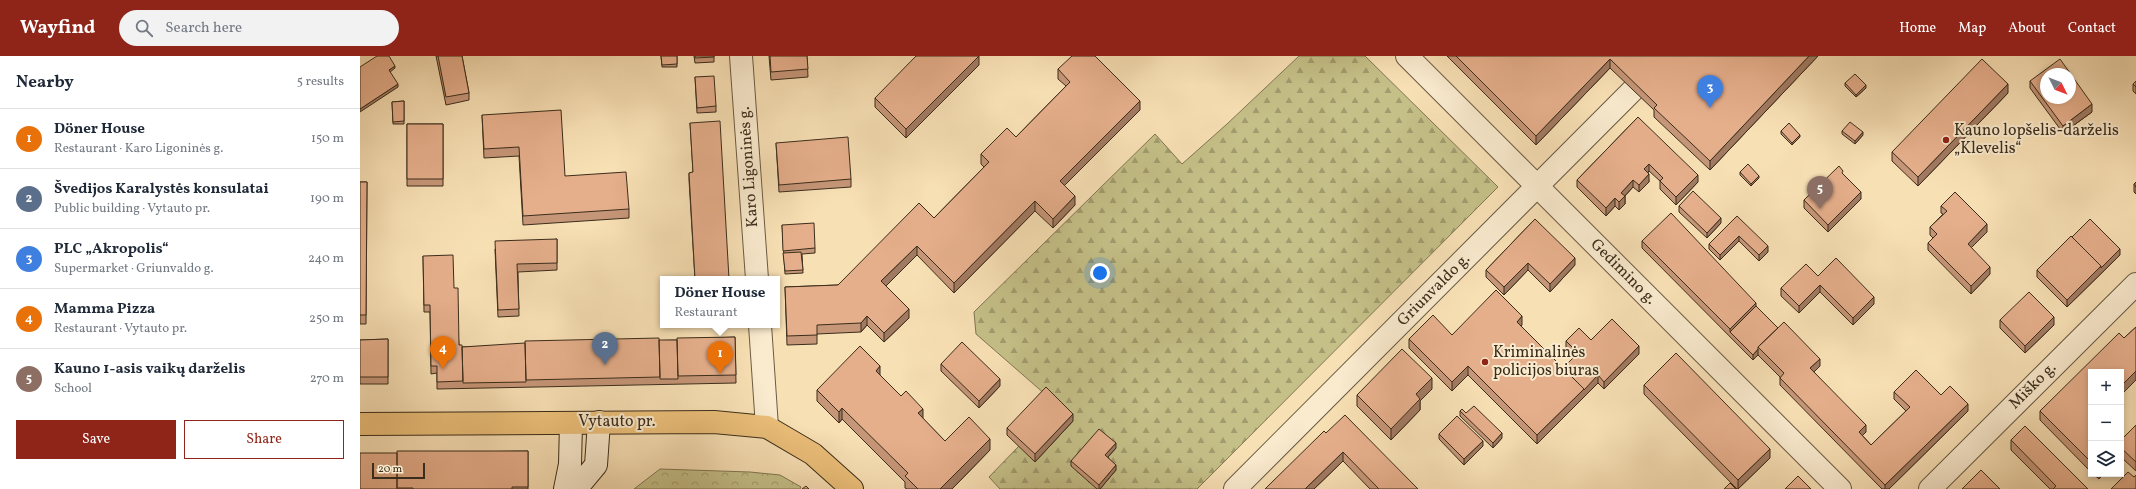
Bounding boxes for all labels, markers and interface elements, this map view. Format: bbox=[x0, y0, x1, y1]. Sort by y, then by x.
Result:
search box bbox=[119, 10, 399, 46]
text: Wayfind bbox=[20, 15, 95, 41]
icon: search bbox=[133, 17, 155, 39]
text: Search here bbox=[165, 18, 242, 39]
text: Home bbox=[1899, 19, 1936, 38]
text: Map bbox=[1958, 19, 1986, 38]
text: About bbox=[2008, 19, 2046, 38]
text: Contact bbox=[2068, 19, 2116, 38]
north arrow bbox=[2040, 68, 2076, 104]
text: Nearby bbox=[16, 71, 74, 94]
text: 5 results bbox=[297, 73, 344, 91]
pin: 3 bbox=[1697, 75, 1723, 108]
street label: Karo Ligoninės g. bbox=[734, 106, 764, 228]
text: Döner House bbox=[54, 119, 145, 140]
place label: Kauno lopšelis-darželis „Klevelis“ bbox=[1954, 120, 2119, 160]
text: 1 bbox=[26, 130, 32, 148]
text: 150 m bbox=[311, 130, 344, 148]
marker: Kauno lopšelis-darželis „Klevelis“ bbox=[1941, 135, 1951, 145]
text: Restaurant · Karo Ligoninės g. bbox=[54, 140, 223, 158]
pin: 5 bbox=[1807, 176, 1833, 209]
text: Švedijos Karalystės konsulatai bbox=[54, 179, 269, 200]
text: 2 bbox=[26, 190, 32, 208]
text: 190 m bbox=[310, 190, 344, 208]
text: Public building · Vytauto pr. bbox=[54, 200, 210, 218]
street label: Gedimino g. bbox=[1585, 234, 1661, 310]
text: PLC „Akropolis“ bbox=[54, 239, 169, 260]
street label: Griunvaldo g. bbox=[1393, 249, 1475, 331]
text: 3 bbox=[26, 250, 32, 268]
text: 240 m bbox=[308, 250, 344, 268]
text: Supermarket · Griunvaldo g. bbox=[54, 260, 214, 278]
your location bbox=[1090, 263, 1110, 283]
popup bbox=[660, 276, 780, 328]
text: Döner House bbox=[675, 283, 765, 304]
text: Mamma Pizza bbox=[54, 299, 155, 320]
text: Restaurant bbox=[675, 304, 737, 322]
text: 4 bbox=[25, 310, 33, 328]
text: 250 m bbox=[309, 310, 344, 328]
text: Restaurant · Vytauto pr. bbox=[54, 320, 187, 338]
pin: 2 bbox=[592, 332, 618, 365]
pin: 4 bbox=[430, 336, 456, 369]
pin: 1 bbox=[707, 341, 733, 374]
place label: Kriminalinės policijos biuras bbox=[1493, 342, 1599, 382]
marker: Kriminalinės policijos biuras bbox=[1480, 357, 1490, 367]
street label: Miško g. bbox=[2004, 357, 2062, 415]
text: Kauno 1-asis vaikų darželis bbox=[54, 359, 245, 380]
map controls bbox=[2088, 369, 2124, 477]
button: + bbox=[2088, 369, 2124, 405]
text: 5 bbox=[26, 370, 32, 388]
text: 270 m bbox=[310, 370, 344, 388]
text: School bbox=[54, 380, 92, 398]
button: − bbox=[2088, 405, 2124, 441]
street label: Vytauto pr. bbox=[578, 411, 656, 433]
button: Save bbox=[16, 420, 176, 459]
button: Share bbox=[184, 420, 344, 459]
button: layers bbox=[2088, 441, 2124, 477]
scale bar bbox=[372, 461, 425, 480]
text: 20 m bbox=[378, 462, 402, 477]

